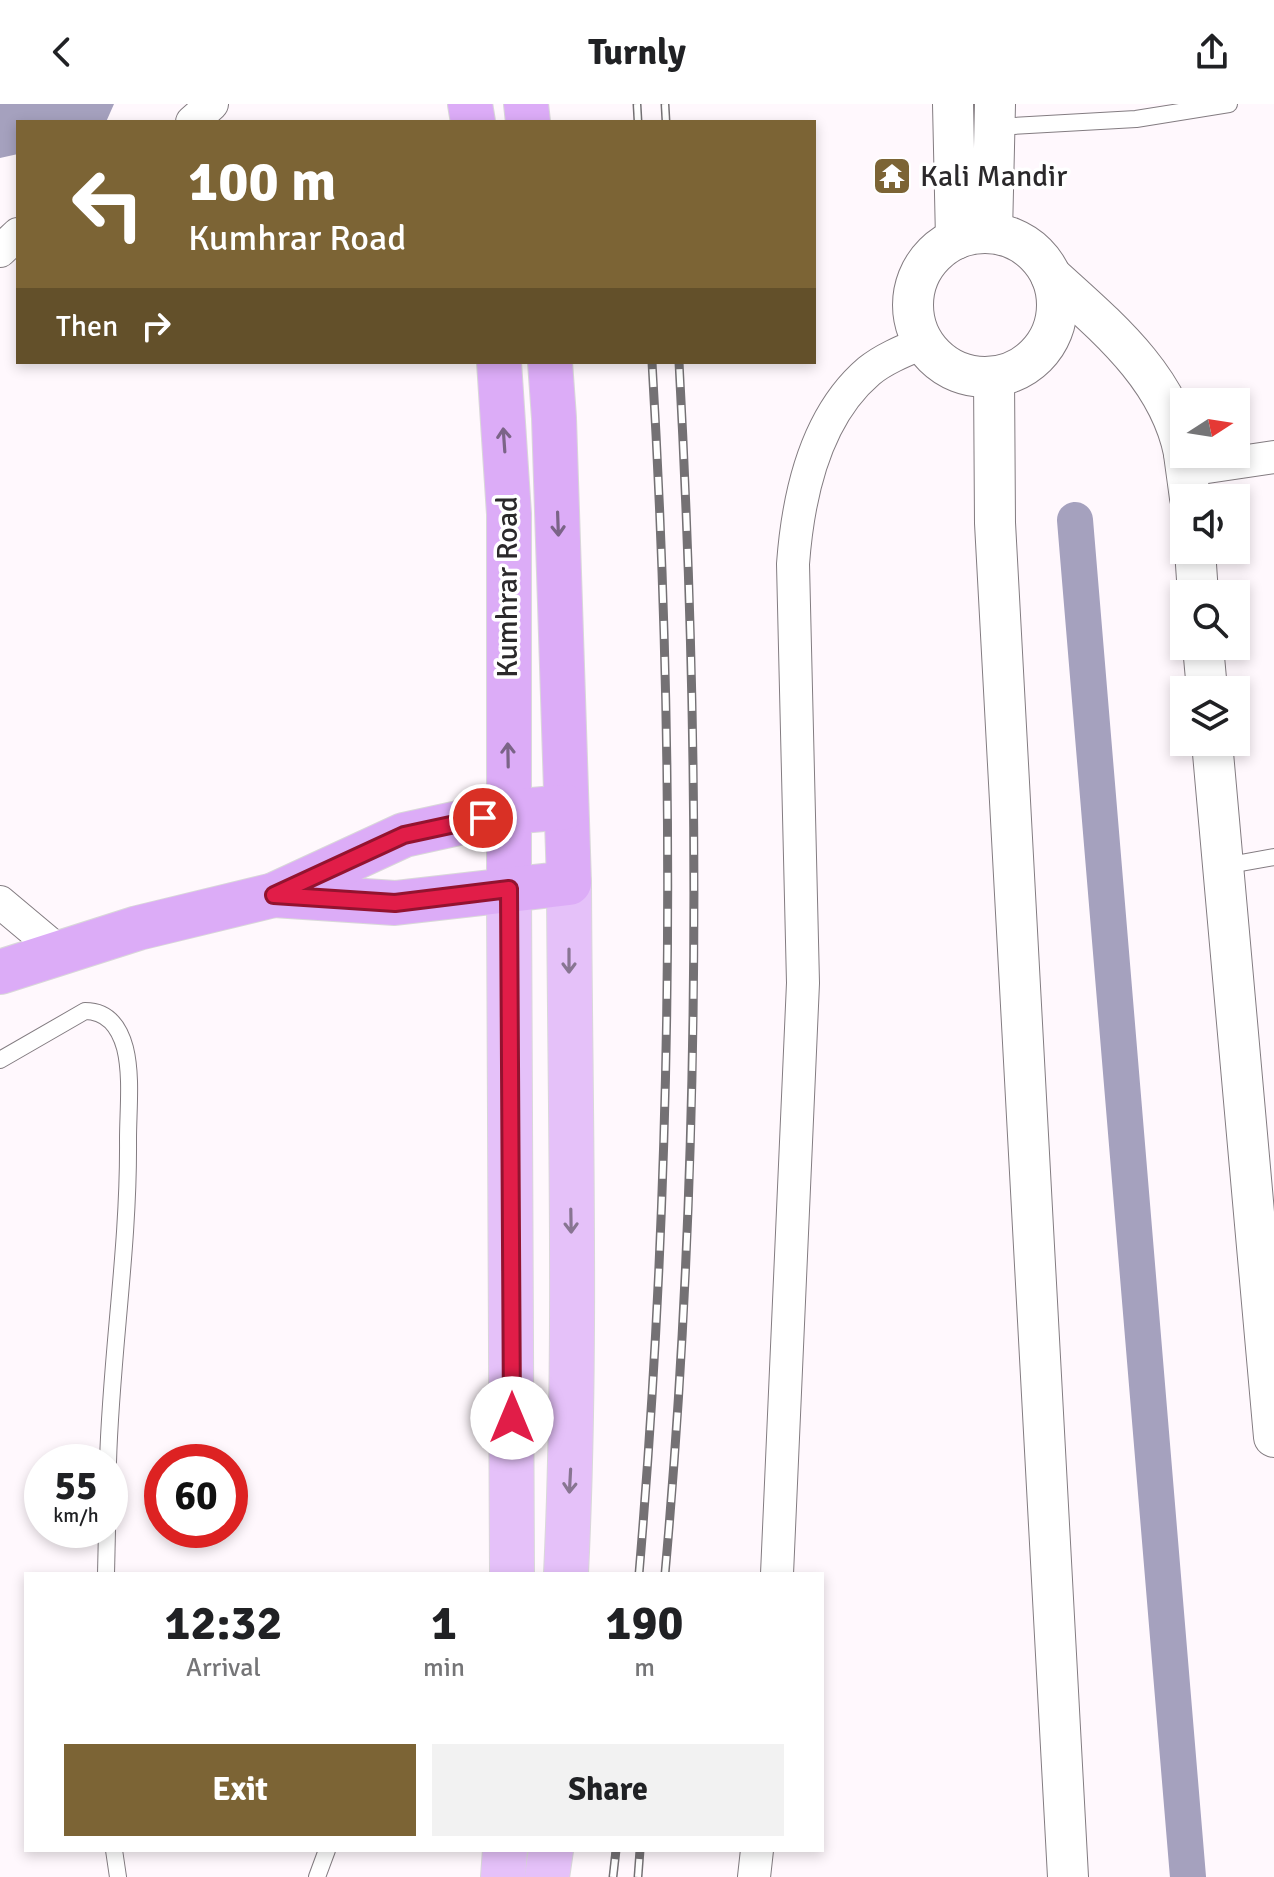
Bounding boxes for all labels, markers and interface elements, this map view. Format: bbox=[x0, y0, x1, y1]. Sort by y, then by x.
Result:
icon: back bbox=[40, 30, 84, 74]
text: Turnly bbox=[588, 30, 686, 75]
icon: share bbox=[1190, 30, 1234, 74]
text: 100 m bbox=[188, 147, 336, 216]
icon: left bbox=[56, 152, 160, 256]
temple icon: Kali Mandir bbox=[871, 155, 913, 197]
place label: Kali Mandir bbox=[920, 158, 1067, 195]
text: Kumhrar Road bbox=[188, 216, 406, 261]
icon: right bbox=[134, 304, 178, 348]
text: Then bbox=[56, 308, 118, 345]
north arrow bbox=[1170, 388, 1250, 468]
map controls bbox=[1170, 388, 1250, 756]
one-way arrow bbox=[496, 427, 511, 454]
button: sound bbox=[1170, 484, 1250, 564]
street label: Kumhrar Road bbox=[489, 496, 526, 678]
one-way arrow bbox=[550, 510, 565, 537]
button: search bbox=[1170, 580, 1250, 660]
button: layers bbox=[1170, 676, 1250, 756]
one-way arrow bbox=[500, 742, 516, 769]
pin bbox=[449, 784, 517, 852]
icon: arrive bbox=[461, 796, 505, 840]
one-way arrow bbox=[561, 947, 577, 974]
one-way arrow bbox=[563, 1207, 579, 1234]
position arrow bbox=[470, 1376, 554, 1460]
speed limit sign: 60 bbox=[144, 1444, 248, 1548]
text: 55 bbox=[54, 1461, 98, 1511]
one-way arrow bbox=[563, 1467, 578, 1494]
text: km/h bbox=[53, 1503, 99, 1528]
text: 12:32 bbox=[165, 1594, 282, 1653]
text: 1 bbox=[431, 1594, 457, 1653]
text: 190 bbox=[606, 1594, 683, 1653]
text: Arrival bbox=[186, 1652, 261, 1684]
text: min bbox=[423, 1652, 465, 1684]
text: m bbox=[634, 1652, 655, 1684]
button: Exit bbox=[64, 1744, 416, 1836]
button: Share bbox=[432, 1744, 784, 1836]

